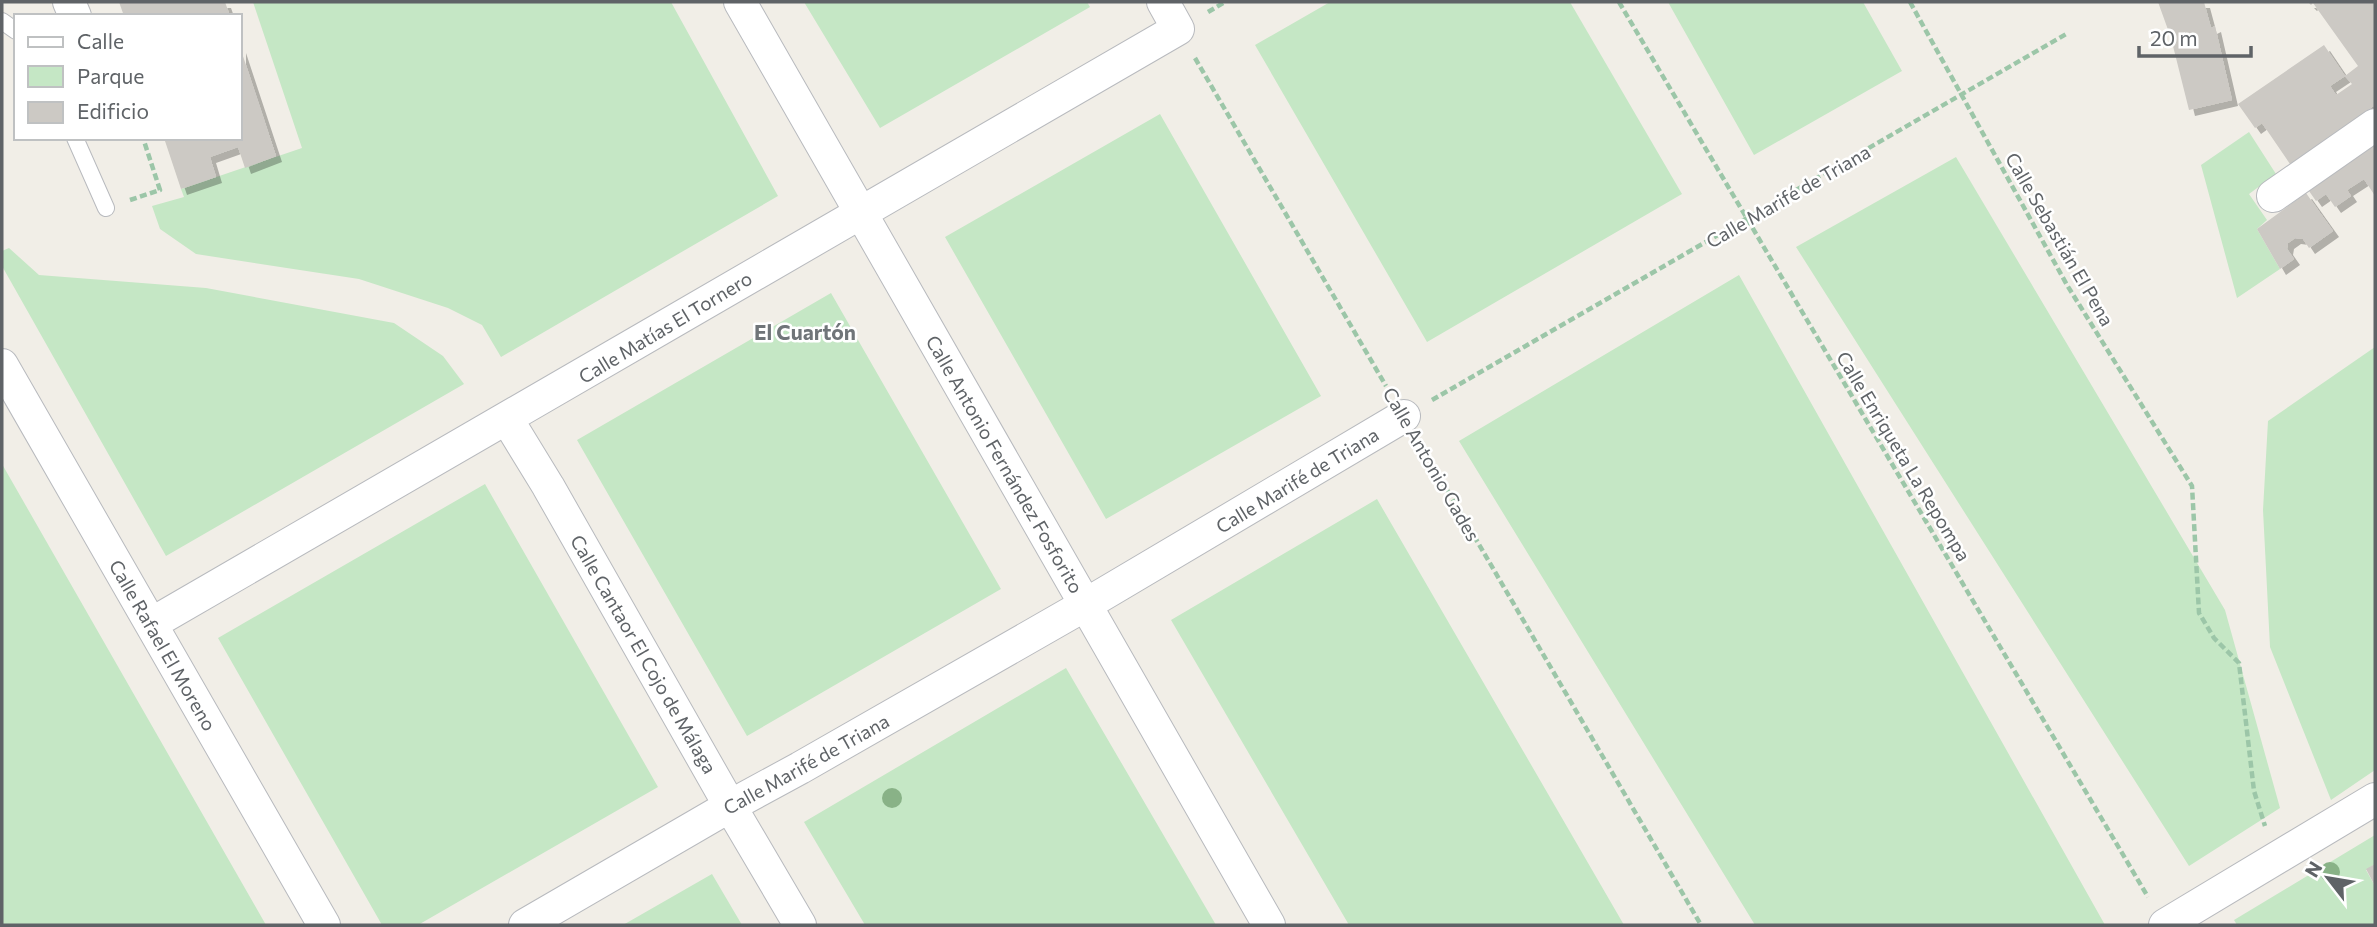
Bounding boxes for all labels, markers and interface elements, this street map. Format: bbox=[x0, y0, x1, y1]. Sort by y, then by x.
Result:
legend bbox=[14, 14, 242, 140]
scale bar bbox=[2139, 14, 2251, 58]
text: 20 m bbox=[2150, 25, 2198, 50]
text: Calle bbox=[77, 28, 124, 53]
text: Parque bbox=[77, 63, 144, 88]
text: Edificio bbox=[77, 98, 149, 123]
street label: Calle Marifé de Triana bbox=[1702, 140, 1874, 252]
street label: Calle Sebastián El Pena bbox=[2001, 148, 2119, 330]
street label: Calle Matías El Tornero bbox=[574, 266, 756, 388]
district label: El Cuartón bbox=[754, 319, 856, 344]
street label: Calle Antonio Fernández Fosforito bbox=[922, 331, 1088, 597]
street label: Calle Enriqueta La Repompa bbox=[1832, 347, 1976, 565]
street label: Calle Antonio Gades bbox=[1379, 383, 1485, 545]
street label: Calle Marifé de Triana bbox=[1211, 422, 1383, 538]
street label: Calle Cantaor El Cojo de Málaga bbox=[566, 531, 722, 777]
street label: Calle Rafael El Moreno bbox=[105, 556, 221, 734]
street label: Calle Marifé de Triana bbox=[719, 709, 893, 819]
north arrow bbox=[2293, 843, 2363, 913]
text: N bbox=[2299, 857, 2327, 881]

